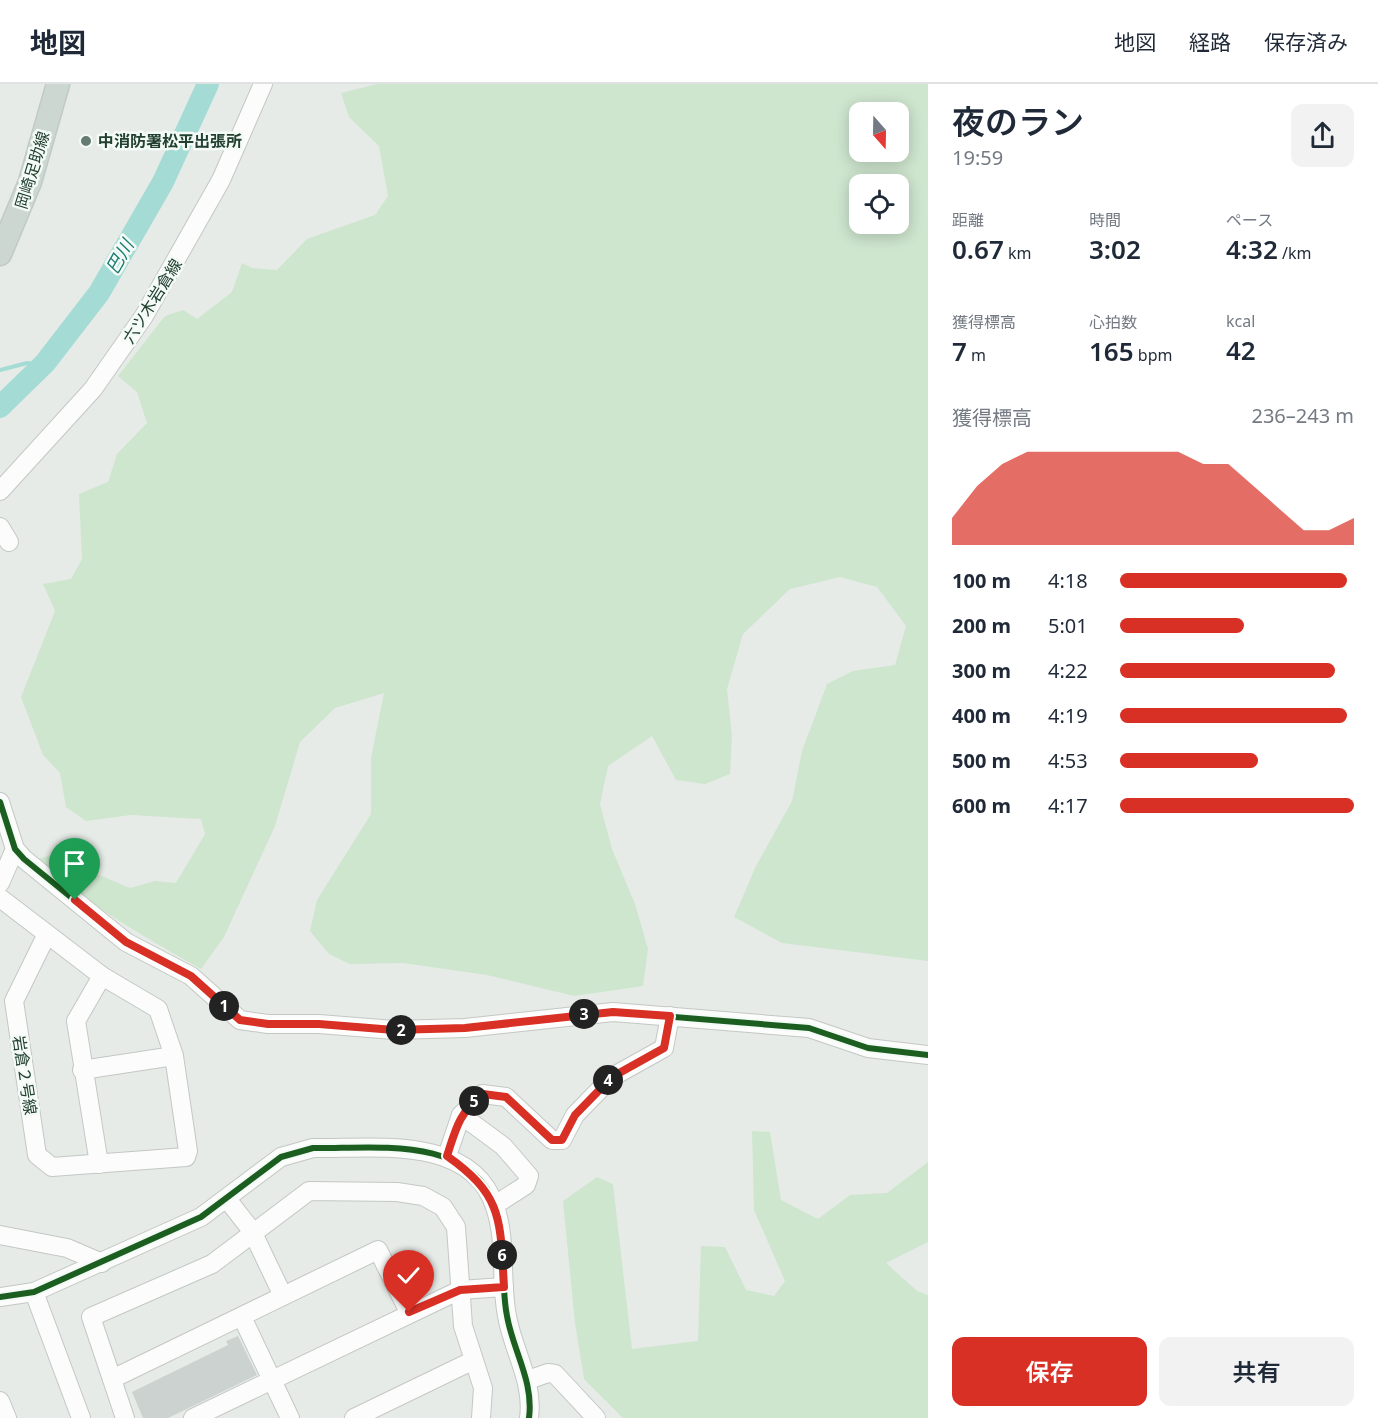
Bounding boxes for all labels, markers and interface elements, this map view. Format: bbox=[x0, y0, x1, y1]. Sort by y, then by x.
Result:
text: 地図 bbox=[30, 23, 86, 61]
text: 地図 bbox=[1114, 28, 1156, 56]
text: 経路 bbox=[1189, 28, 1231, 56]
text: 保存済み bbox=[1264, 28, 1348, 56]
text: 夜のラン bbox=[952, 99, 1084, 144]
north arrow bbox=[849, 102, 909, 162]
map controls bbox=[849, 102, 909, 234]
button: share bbox=[1291, 104, 1354, 167]
street label: 岡崎足助線 bbox=[10, 129, 54, 211]
place label: 中消防署松平出張所 bbox=[98, 130, 242, 152]
marker: 中消防署松平出張所 bbox=[79, 134, 93, 148]
text: 19:59 bbox=[952, 144, 1003, 171]
button: locate bbox=[849, 174, 909, 234]
text: 距離 bbox=[952, 209, 984, 231]
text: 時間 bbox=[1089, 209, 1121, 231]
text: ペース bbox=[1226, 209, 1273, 231]
text: 0.67 bbox=[952, 231, 1004, 267]
text: 3:02 bbox=[1089, 231, 1141, 267]
text: 4:32 bbox=[1226, 231, 1278, 267]
water label: 巴川 bbox=[100, 233, 140, 278]
text: km bbox=[1004, 242, 1031, 264]
text: /km bbox=[1278, 242, 1311, 264]
street label: 六ツ木岩倉線 bbox=[117, 254, 187, 348]
text: kcal bbox=[1226, 310, 1255, 332]
text: 獲得標高 bbox=[952, 311, 1016, 333]
text: 心拍数 bbox=[1089, 311, 1137, 333]
text: 42 bbox=[1226, 332, 1256, 368]
text: 7 bbox=[952, 333, 967, 369]
text: 165 bbox=[1089, 333, 1134, 369]
text: m bbox=[967, 344, 986, 366]
text: bpm bbox=[1134, 344, 1172, 366]
text: 236–243 m bbox=[1251, 402, 1354, 429]
text: 獲得標高 bbox=[952, 404, 1032, 431]
text: 100 m bbox=[952, 567, 1011, 594]
text: 4:18 bbox=[1048, 567, 1088, 594]
text: 200 m bbox=[952, 612, 1011, 639]
text: 5:01 bbox=[1048, 612, 1088, 639]
text: 300 m bbox=[952, 657, 1011, 684]
text: 4:22 bbox=[1048, 657, 1088, 684]
text: 400 m bbox=[952, 702, 1011, 729]
text: 4:19 bbox=[1048, 702, 1088, 729]
text: 500 m bbox=[952, 747, 1011, 774]
text: 4:53 bbox=[1048, 747, 1088, 774]
text: 600 m bbox=[952, 792, 1011, 819]
text: 4:17 bbox=[1048, 792, 1088, 819]
pin bbox=[49, 838, 100, 900]
icon: arrive bbox=[58, 847, 91, 880]
pin: 1 bbox=[209, 991, 239, 1021]
text: 1 bbox=[219, 995, 229, 1017]
pin: 3 bbox=[569, 999, 599, 1029]
text: 3 bbox=[579, 1003, 589, 1025]
pin: 2 bbox=[386, 1015, 416, 1045]
text: 2 bbox=[396, 1019, 406, 1041]
street label: 岩倉２号線 bbox=[8, 1034, 42, 1116]
pin: 4 bbox=[593, 1065, 623, 1095]
text: 4 bbox=[603, 1069, 613, 1091]
pin: 5 bbox=[459, 1086, 489, 1116]
text: 5 bbox=[469, 1090, 479, 1112]
pin: 6 bbox=[487, 1240, 517, 1270]
text: 6 bbox=[497, 1244, 507, 1266]
pin bbox=[383, 1250, 434, 1312]
icon: check bbox=[392, 1259, 425, 1292]
button: 保存 bbox=[952, 1337, 1147, 1406]
button: 共有 bbox=[1159, 1337, 1354, 1406]

